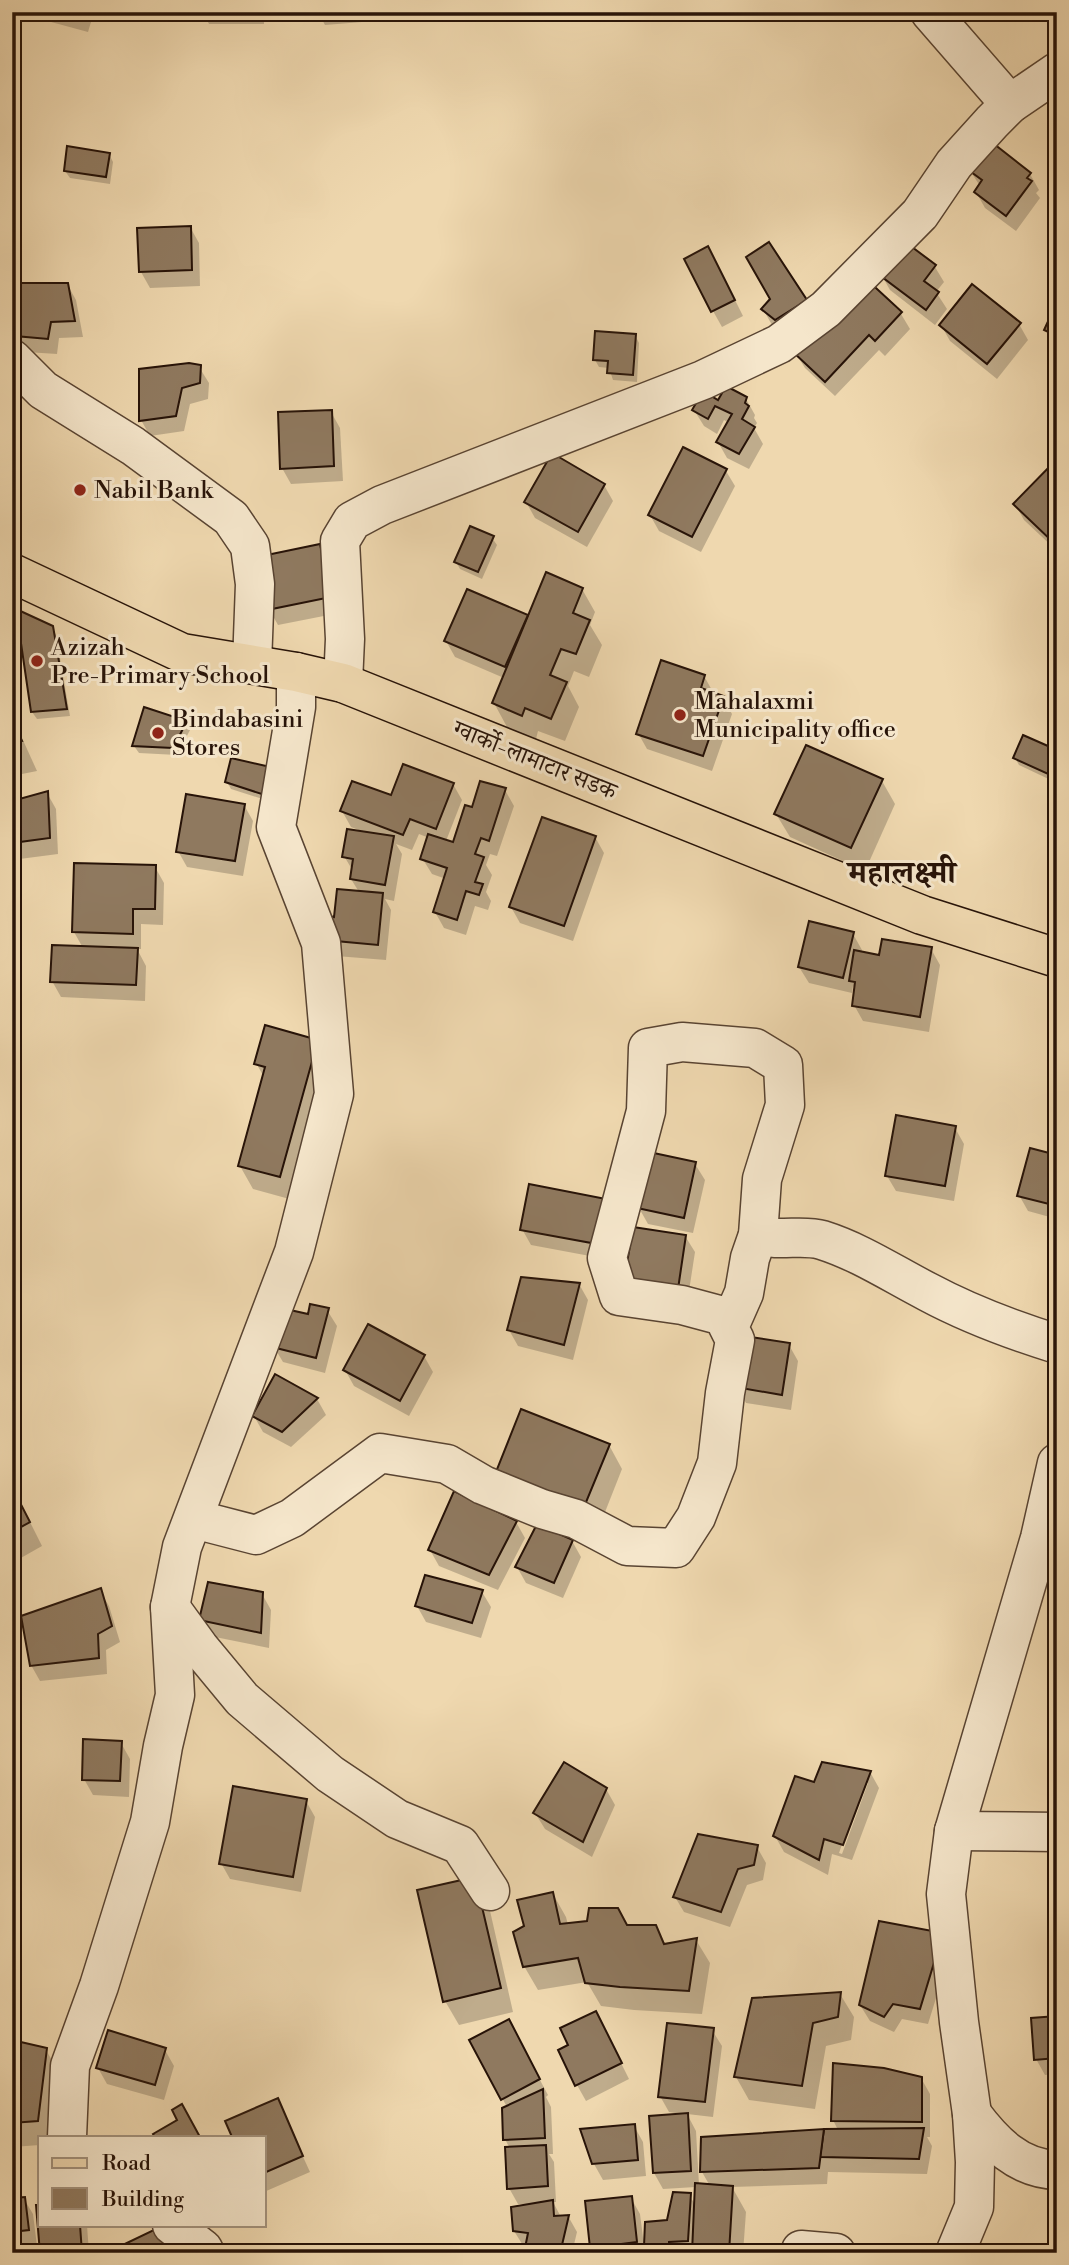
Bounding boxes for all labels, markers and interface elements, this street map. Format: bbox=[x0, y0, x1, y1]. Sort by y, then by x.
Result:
place label: Nabil Bank bbox=[94, 476, 215, 506]
marker: Nabil Bank bbox=[72, 482, 88, 498]
place label: Azizah Pre-Primary School bbox=[50, 633, 269, 691]
marker: Azizah Pre-Primary School bbox=[29, 653, 45, 669]
place label: Mahalaxmi Municipality office bbox=[694, 687, 896, 745]
place label: Bindabasini Stores bbox=[171, 705, 303, 763]
marker: Mahalaxmi Municipality office bbox=[672, 707, 688, 723]
street label: ग्वार्को-लामाटार सडक bbox=[448, 714, 623, 808]
marker: Bindabasini Stores bbox=[150, 725, 166, 741]
district label: महालक्ष्मी bbox=[845, 853, 958, 893]
legend bbox=[38, 2136, 266, 2226]
text: Road bbox=[102, 2151, 151, 2177]
text: Building bbox=[101, 2187, 184, 2213]

